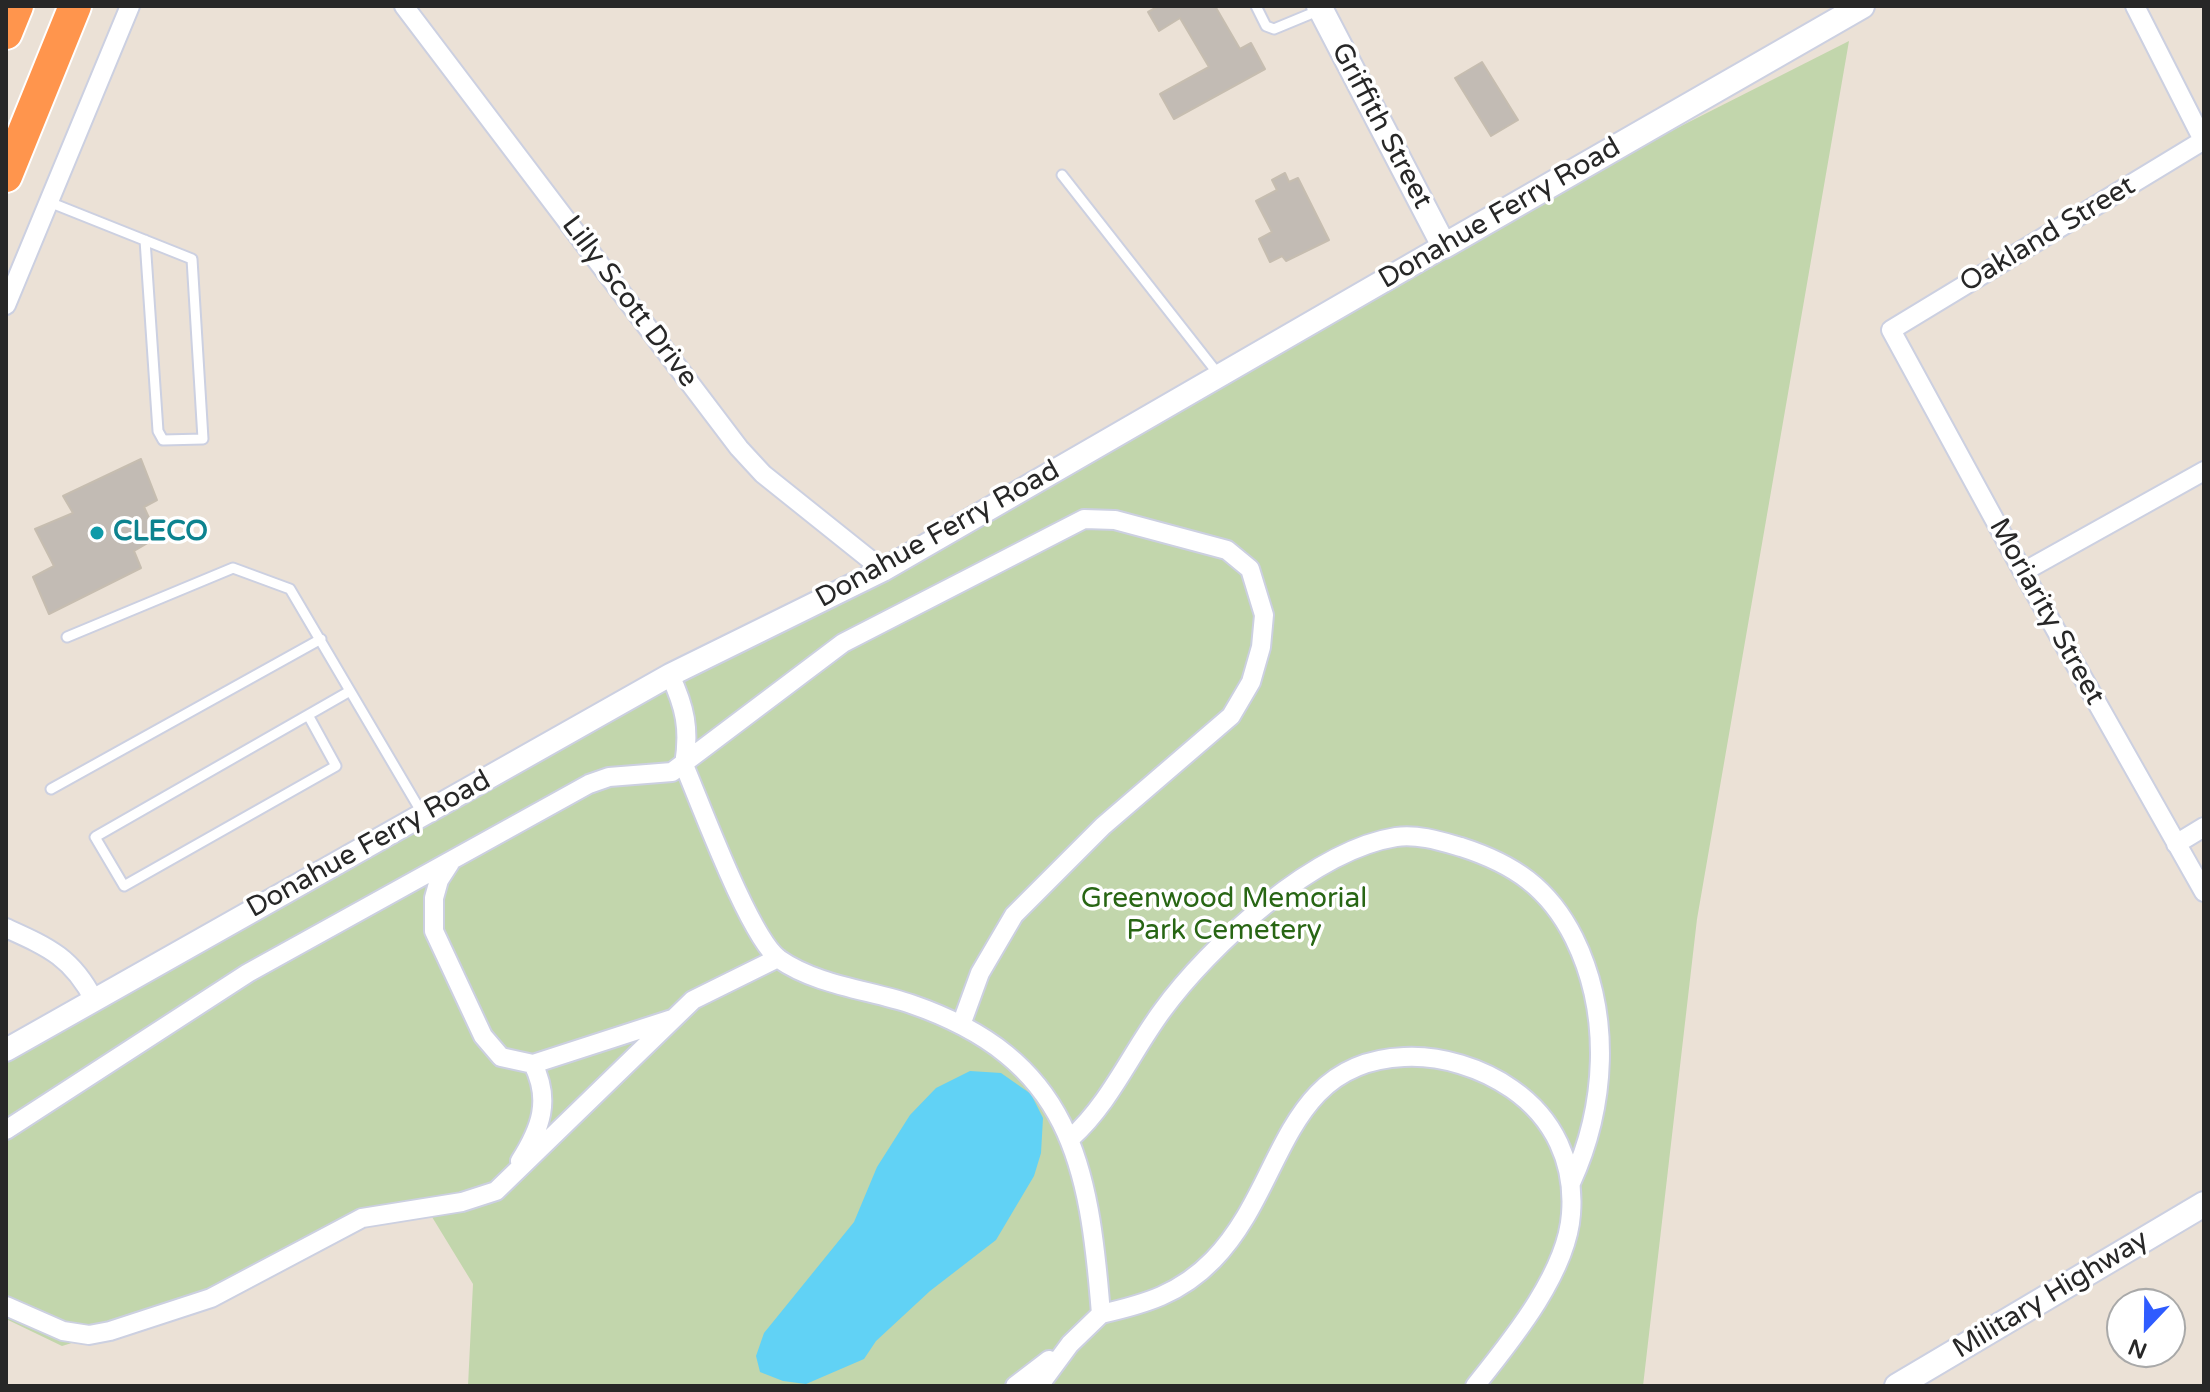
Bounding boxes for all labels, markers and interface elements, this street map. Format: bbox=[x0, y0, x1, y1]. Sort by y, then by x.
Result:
street label: Griffith Street bbox=[1323, 37, 1439, 215]
street label: Donahue Ferry Road bbox=[1373, 131, 1627, 297]
street label: Oakland Street bbox=[1954, 170, 2142, 300]
street label: Lilly Scott Drive bbox=[554, 210, 704, 394]
street label: Donahue Ferry Road bbox=[810, 454, 1066, 616]
street label: Moriarity Street bbox=[1981, 513, 2111, 711]
place label: CLECO bbox=[113, 516, 208, 550]
marker: CLECO bbox=[88, 524, 106, 542]
street label: Donahue Ferry Road bbox=[241, 764, 497, 926]
park label: Greenwood Memorial Park Cemetery bbox=[1081, 883, 1367, 949]
street label: Military Highway bbox=[1947, 1223, 2155, 1367]
north arrow bbox=[2106, 1288, 2186, 1368]
text: N bbox=[2125, 1333, 2151, 1364]

